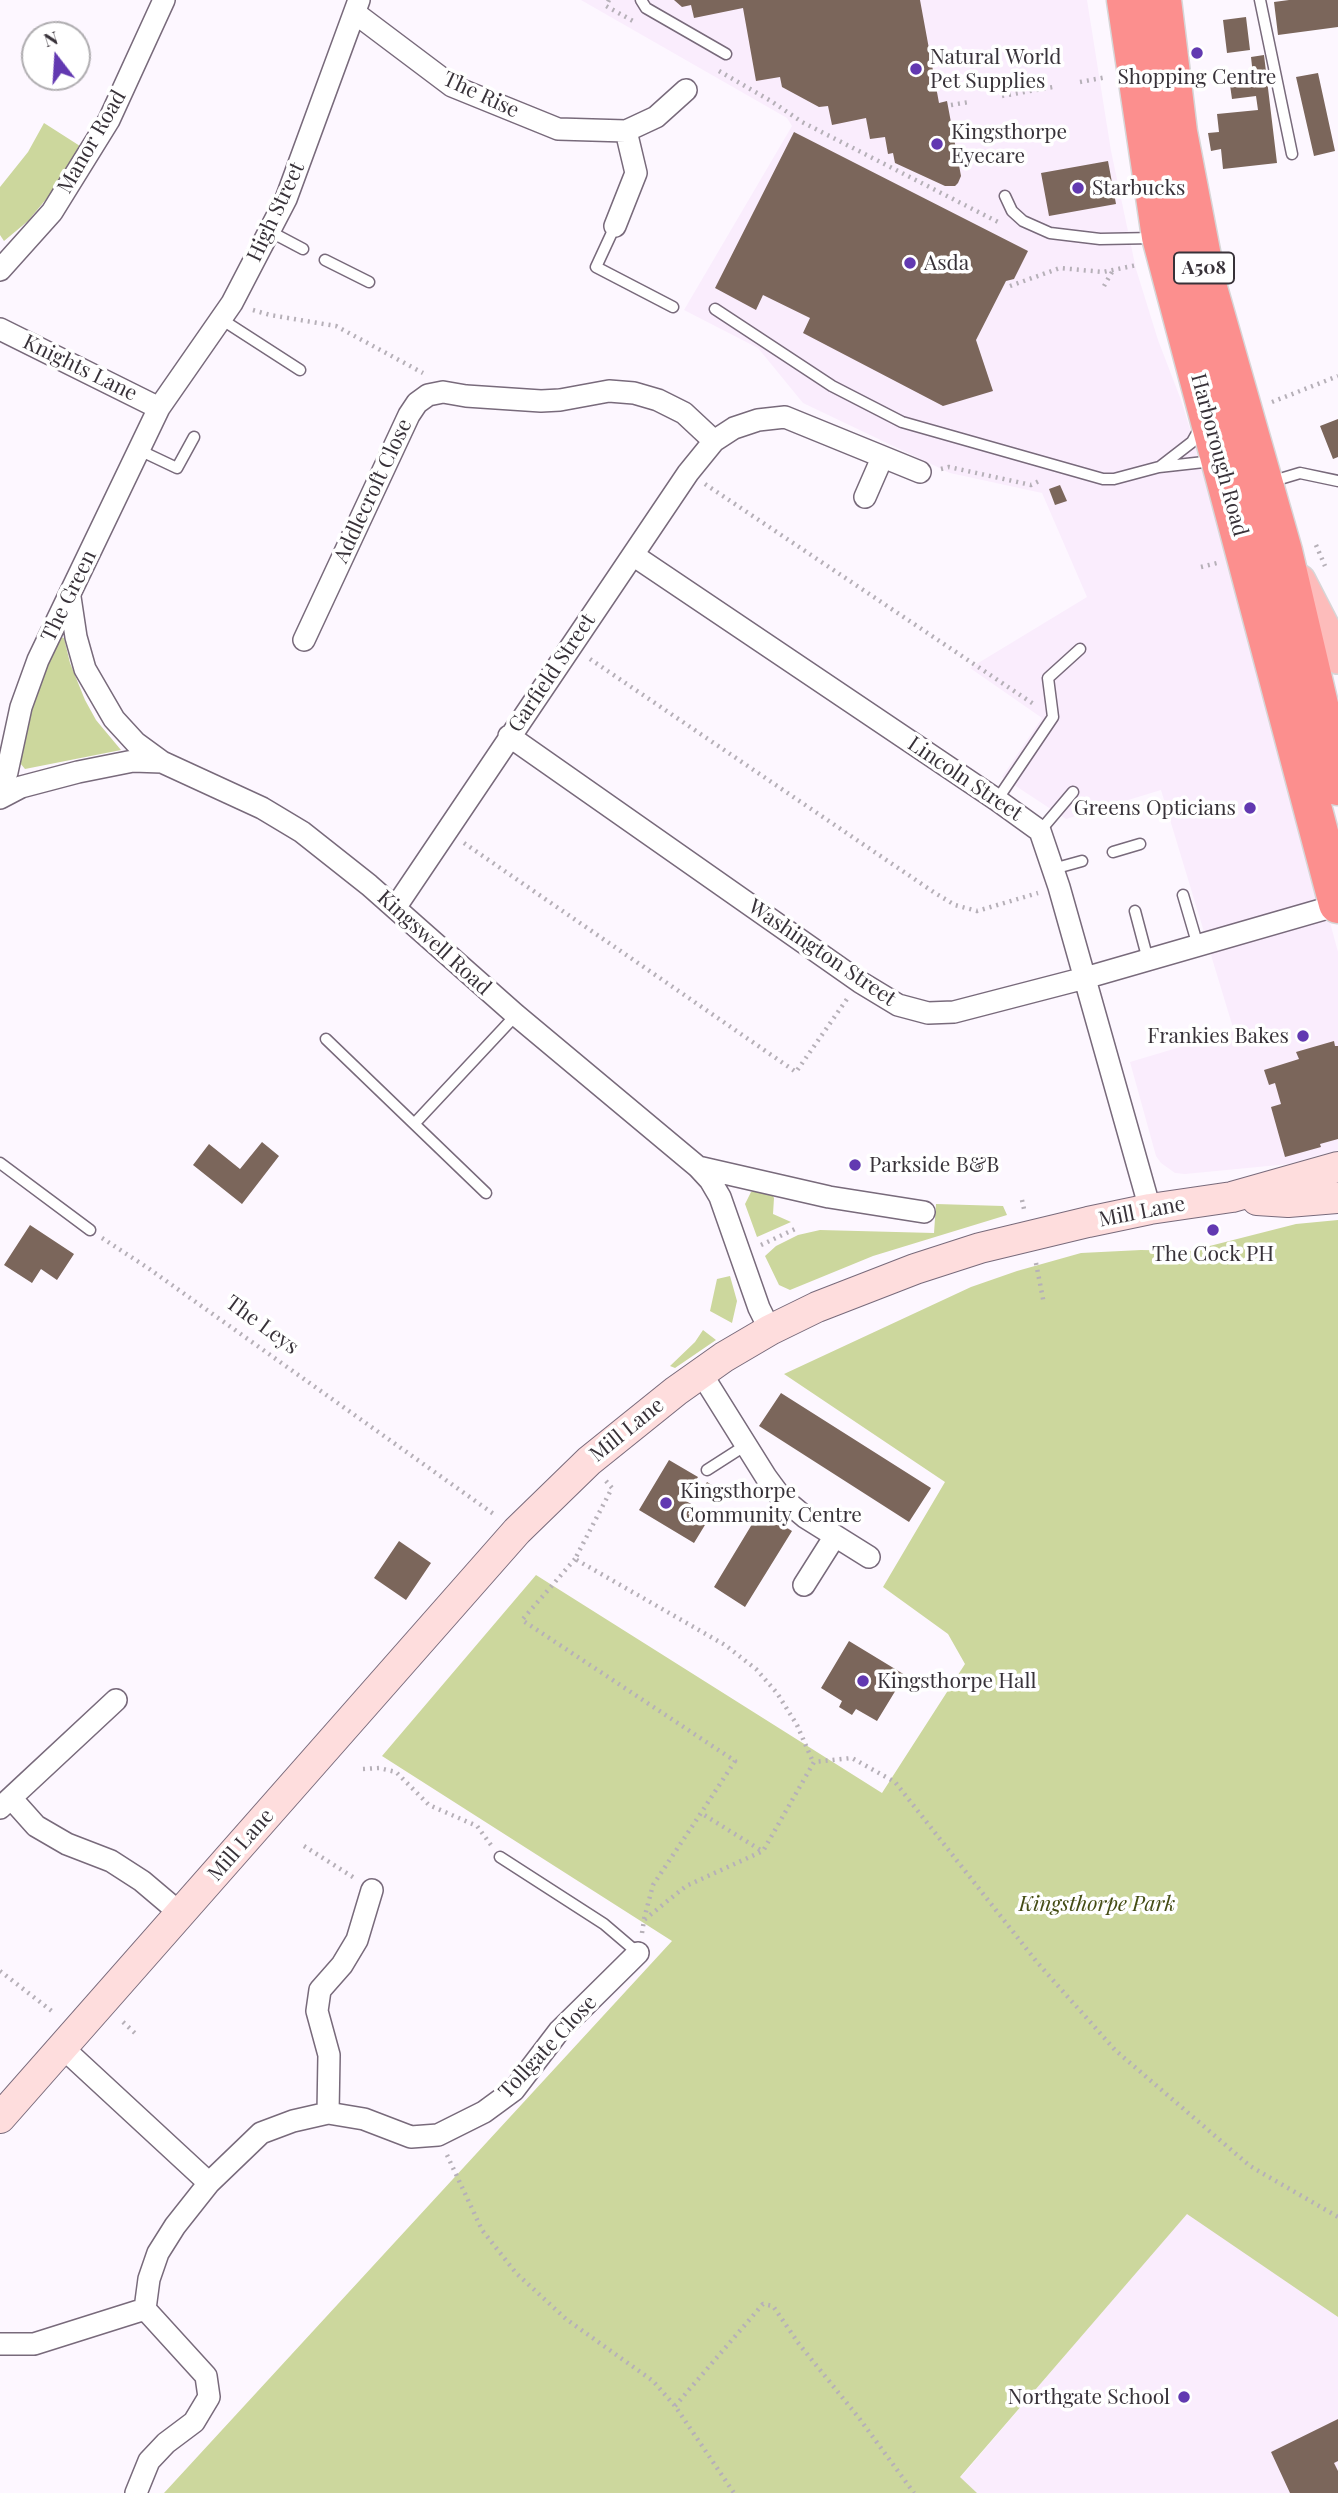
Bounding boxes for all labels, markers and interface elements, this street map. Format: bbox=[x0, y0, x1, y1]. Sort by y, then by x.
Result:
north arrow bbox=[21, 21, 91, 91]
text: N bbox=[40, 23, 61, 52]
place label: Natural World Pet Supplies bbox=[930, 44, 1062, 94]
marker: Shopping Centre bbox=[1189, 45, 1205, 61]
marker: Natural World Pet Supplies bbox=[908, 61, 924, 77]
place label: Shopping Centre bbox=[1118, 64, 1276, 90]
street label: The Rise bbox=[439, 66, 523, 124]
street label: Manor Road bbox=[52, 86, 132, 198]
place label: Kingsthorpe Eyecare bbox=[951, 119, 1067, 169]
marker: Kingsthorpe Eyecare bbox=[929, 136, 945, 152]
street label: High Street bbox=[242, 158, 310, 266]
place label: Starbucks bbox=[1092, 175, 1185, 201]
marker: Starbucks bbox=[1070, 180, 1086, 196]
place label: Asda bbox=[924, 250, 969, 276]
road number: A508 bbox=[1174, 252, 1234, 284]
marker: Asda bbox=[902, 255, 918, 271]
street label: Knights Lane bbox=[19, 330, 141, 406]
street label: Harborough Road bbox=[1185, 371, 1253, 539]
street label: Addlecroft Close bbox=[329, 415, 417, 567]
street label: The Green bbox=[36, 546, 102, 646]
street label: Garfield Street bbox=[503, 609, 601, 737]
street label: Lincoln Street bbox=[903, 731, 1027, 827]
place label: Greens Opticians bbox=[1074, 795, 1236, 821]
marker: Greens Opticians bbox=[1242, 800, 1258, 816]
street label: Kingswell Road bbox=[372, 885, 496, 1001]
street label: Washington Street bbox=[743, 894, 901, 1012]
place label: Frankies Bakes bbox=[1147, 1023, 1289, 1049]
marker: Frankies Bakes bbox=[1295, 1028, 1311, 1044]
place label: Parkside B&B bbox=[869, 1152, 999, 1178]
marker: Parkside B&B bbox=[847, 1157, 863, 1173]
street label: Mill Lane bbox=[1097, 1191, 1187, 1233]
marker: The Cock PH bbox=[1205, 1222, 1221, 1238]
place label: The Cock PH bbox=[1152, 1241, 1274, 1267]
street label: The Leys bbox=[221, 1290, 303, 1360]
street label: Mill Lane bbox=[585, 1393, 669, 1467]
place label: Kingsthorpe Community Centre bbox=[680, 1478, 862, 1528]
marker: Kingsthorpe Community Centre bbox=[658, 1495, 674, 1511]
place label: Kingsthorpe Hall bbox=[877, 1668, 1037, 1694]
marker: Kingsthorpe Hall bbox=[855, 1673, 871, 1689]
street label: Mill Lane bbox=[203, 1804, 279, 1886]
park label: Kingsthorpe Park bbox=[1019, 1891, 1175, 1917]
street label: Tollgate Close bbox=[494, 1990, 602, 2104]
place label: Northgate School bbox=[1008, 2384, 1170, 2410]
marker: Northgate School bbox=[1176, 2389, 1192, 2405]

